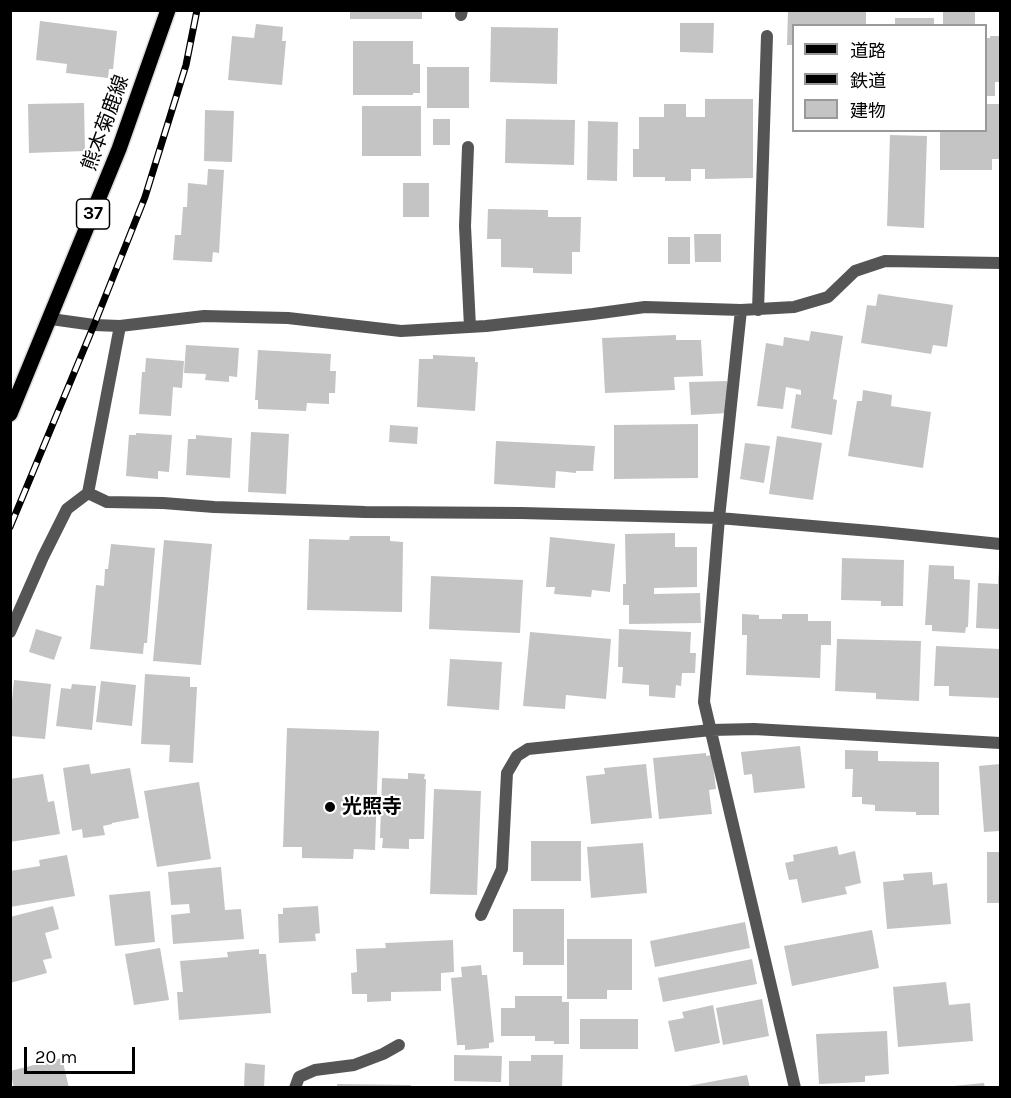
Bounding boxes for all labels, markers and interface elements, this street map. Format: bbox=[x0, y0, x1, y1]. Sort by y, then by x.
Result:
legend bbox=[792, 24, 987, 132]
text: 道路 bbox=[850, 40, 886, 62]
text: 鉄道 bbox=[850, 70, 886, 92]
street label: 熊本菊鹿線 bbox=[78, 72, 134, 174]
text: 建物 bbox=[850, 100, 886, 122]
road number: 37 bbox=[76, 199, 110, 229]
place label: 光照寺 bbox=[342, 795, 402, 819]
marker: 光照寺 bbox=[323, 800, 337, 814]
scale bar bbox=[27, 1035, 138, 1073]
text: 20 m bbox=[35, 1046, 77, 1068]

